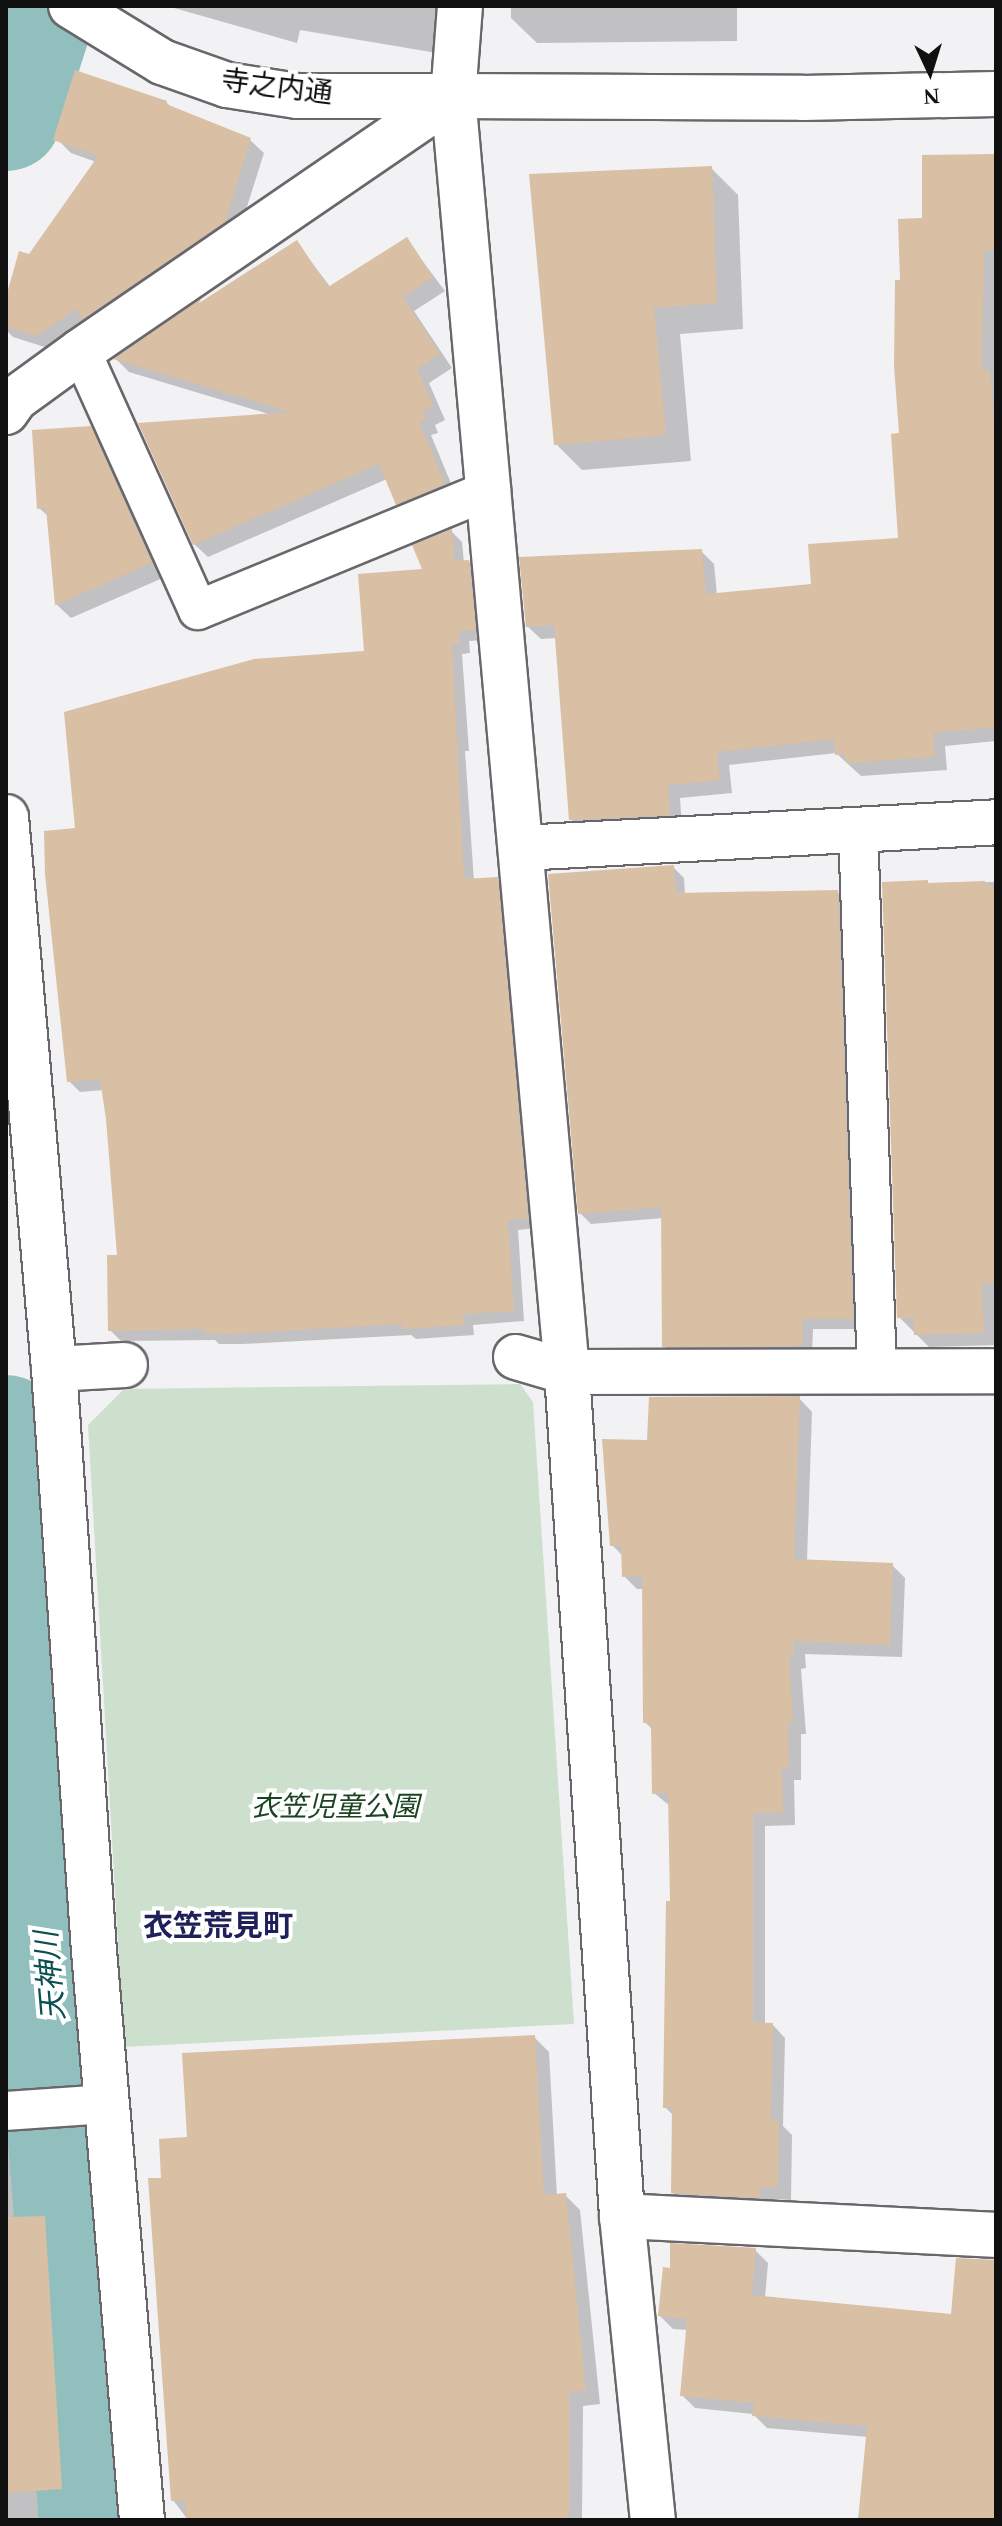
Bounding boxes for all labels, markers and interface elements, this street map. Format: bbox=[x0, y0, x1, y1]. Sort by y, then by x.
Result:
north arrow bbox=[890, 32, 970, 112]
street label: 寺之内通 bbox=[219, 64, 335, 110]
text: N bbox=[923, 83, 941, 109]
park label: 衣笠児童公園 bbox=[251, 1790, 419, 1824]
district label: 衣笠荒見町 bbox=[143, 1908, 293, 1944]
water label: 天神川 bbox=[28, 1930, 72, 2022]

